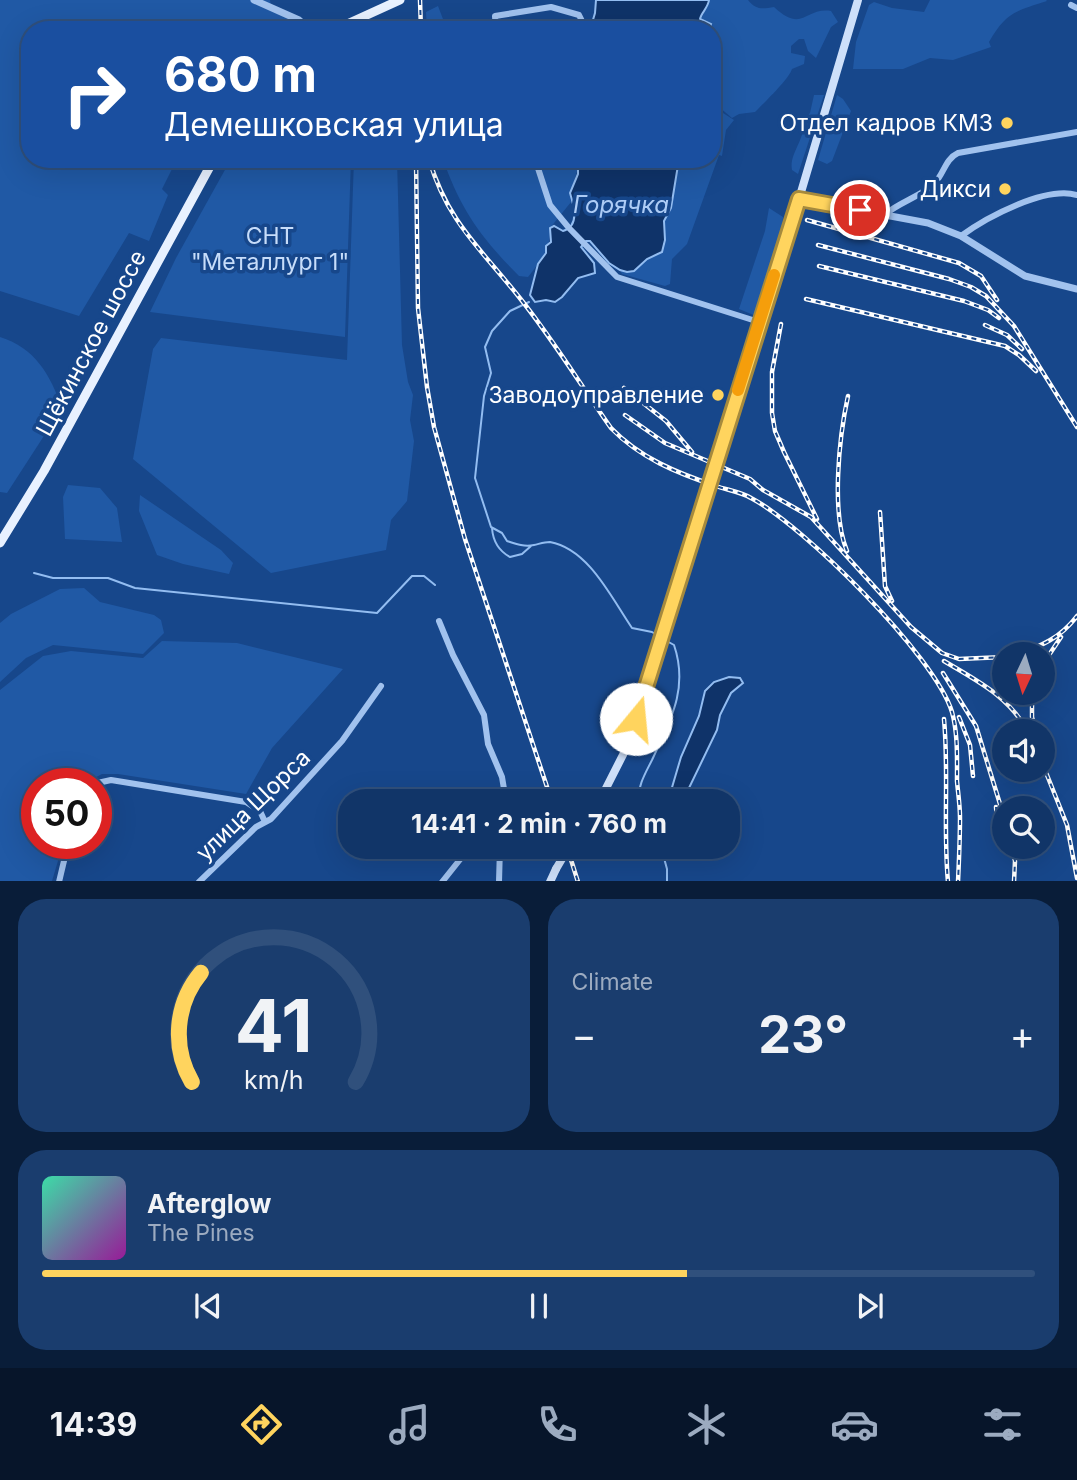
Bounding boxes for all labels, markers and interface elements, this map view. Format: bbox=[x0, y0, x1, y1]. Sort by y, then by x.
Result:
text: 680 m bbox=[164, 45, 317, 104]
icon: right bbox=[49, 49, 140, 140]
text: Демешковская улица bbox=[164, 105, 504, 144]
place label: Отдел кадров КМЗ bbox=[780, 109, 993, 137]
marker: Отдел кадров КМЗ bbox=[999, 115, 1015, 131]
place label: Дикси bbox=[920, 175, 991, 203]
pin bbox=[830, 180, 890, 240]
marker: Дикси bbox=[997, 181, 1013, 197]
water label: Горячка bbox=[573, 190, 669, 219]
icon: arrive bbox=[841, 191, 879, 229]
park label: СНТ "Металлург 1" bbox=[191, 222, 349, 276]
street label: Щёкинское шоссе bbox=[30, 245, 152, 441]
place label: Заводоуправление bbox=[488, 381, 704, 409]
marker: Заводоуправление bbox=[710, 387, 726, 403]
north arrow bbox=[992, 642, 1055, 705]
map controls bbox=[992, 642, 1055, 859]
position arrow bbox=[599, 682, 673, 756]
button: sound bbox=[992, 719, 1055, 782]
street label: улица Щорса bbox=[190, 743, 316, 867]
speed limit sign: 50 bbox=[21, 768, 112, 859]
button: search bbox=[992, 796, 1055, 859]
text: 14:41 · 2 min · 760 m bbox=[411, 808, 667, 839]
text: Climate bbox=[572, 968, 653, 996]
text: 41 bbox=[235, 981, 313, 1070]
text: 23° bbox=[758, 1003, 848, 1066]
text: − bbox=[572, 1012, 597, 1058]
text: + bbox=[1010, 1012, 1035, 1058]
text: km/h bbox=[244, 1064, 303, 1094]
text: Afterglow bbox=[147, 1188, 271, 1219]
text: The Pines bbox=[147, 1219, 255, 1247]
icon: previous bbox=[189, 1287, 227, 1325]
icon: pause bbox=[520, 1287, 558, 1325]
icon: next bbox=[851, 1287, 889, 1325]
icon: directions bbox=[237, 1400, 286, 1449]
icon: music bbox=[385, 1400, 434, 1449]
icon: phone bbox=[533, 1400, 582, 1449]
icon: climate bbox=[682, 1400, 731, 1449]
icon: car bbox=[830, 1400, 879, 1449]
icon: filters bbox=[978, 1400, 1027, 1449]
text: 14:39 bbox=[50, 1405, 137, 1444]

